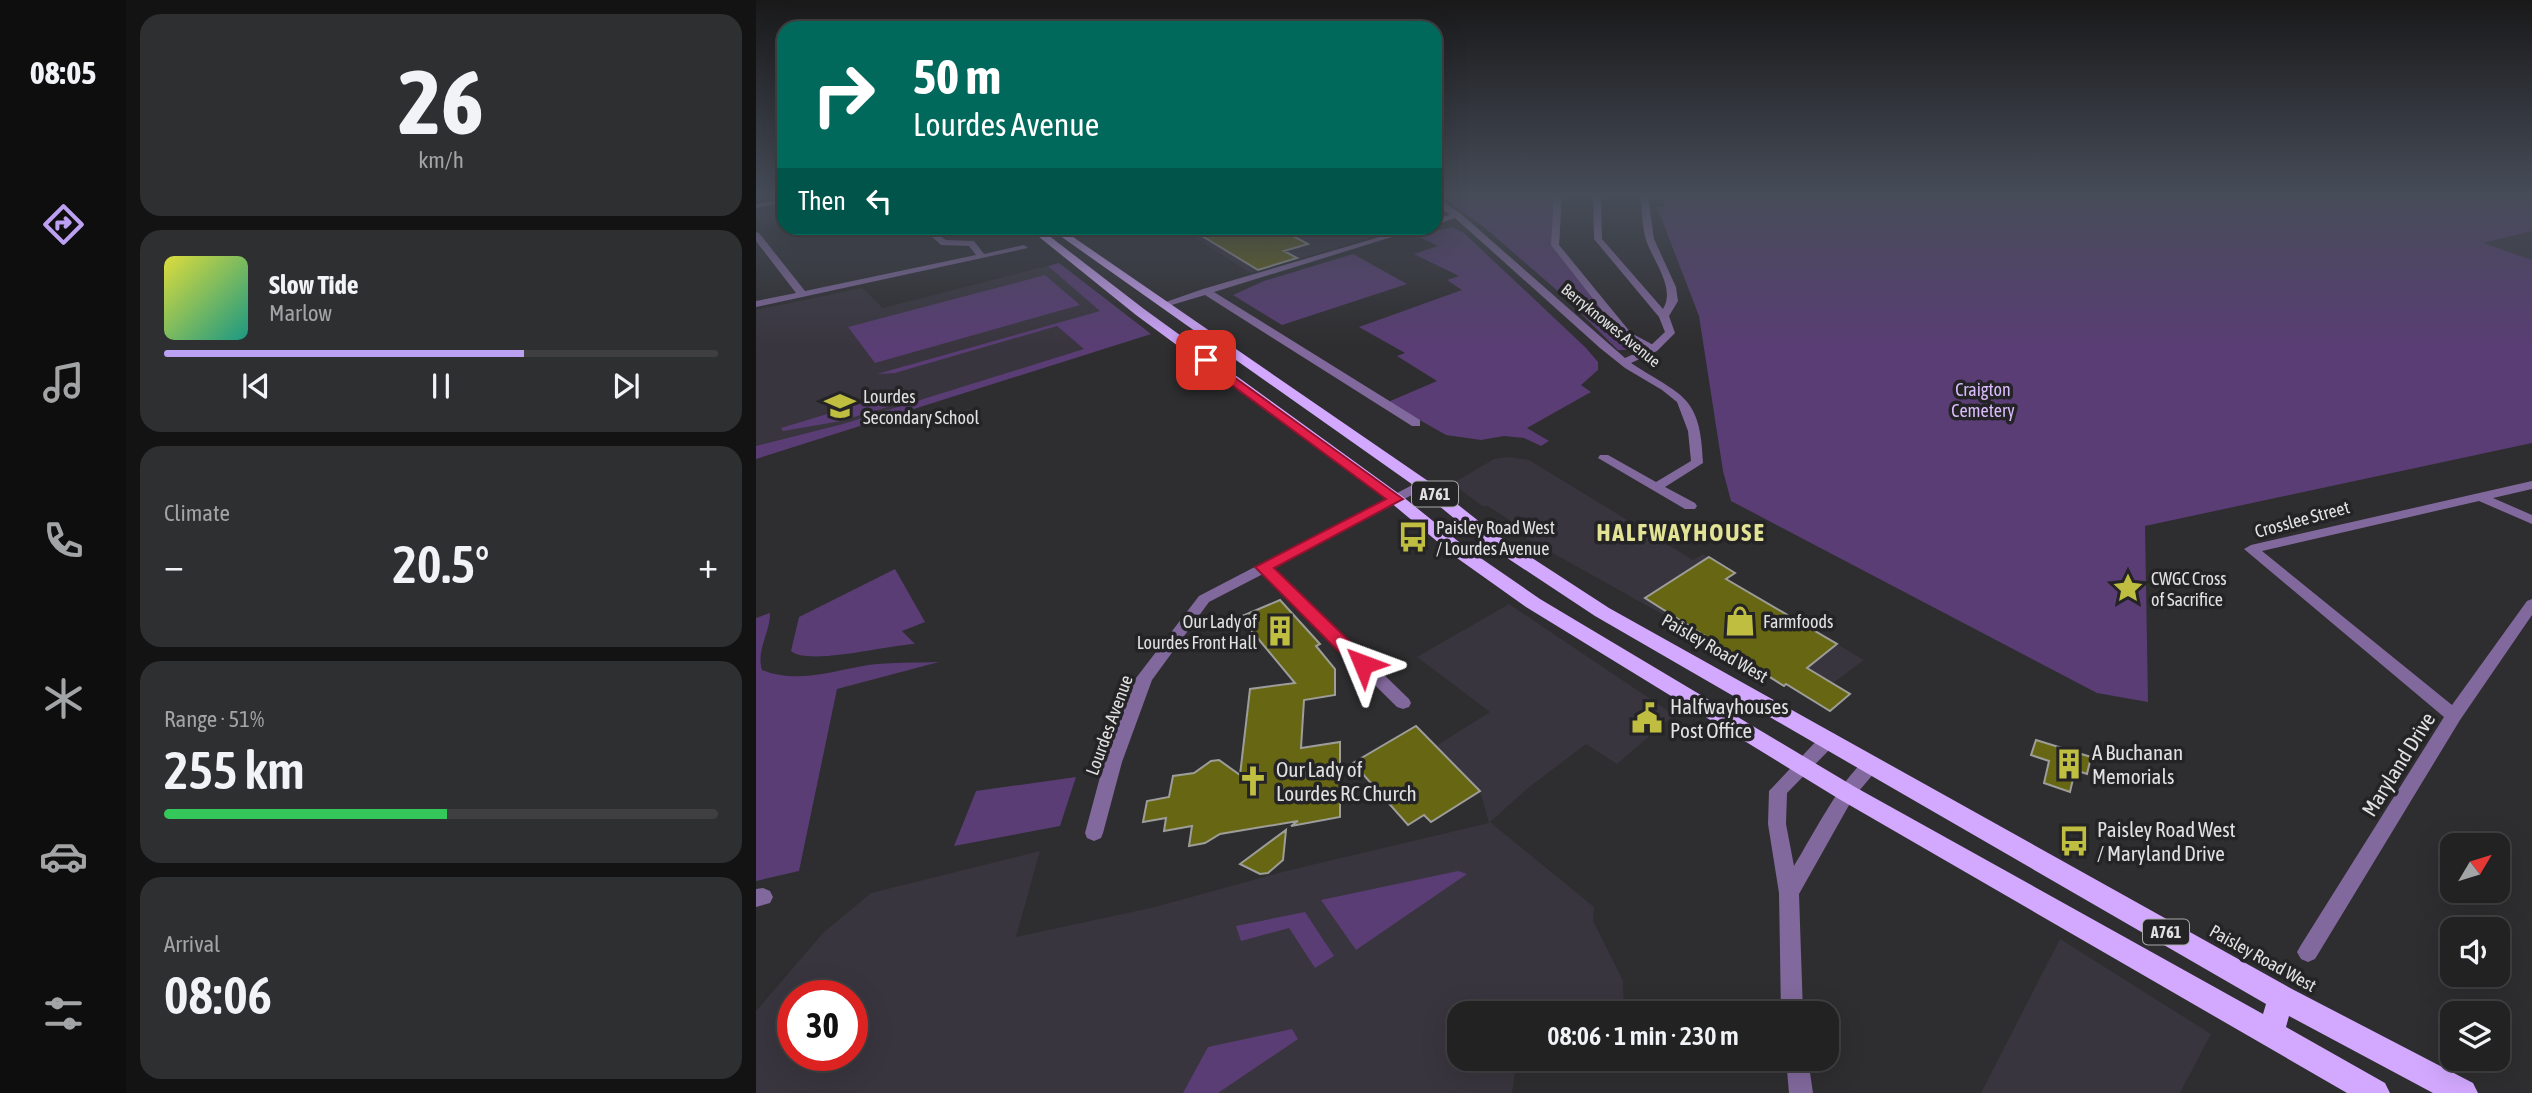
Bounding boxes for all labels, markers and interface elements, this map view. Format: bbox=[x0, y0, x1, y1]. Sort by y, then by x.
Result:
text: 50 m bbox=[913, 48, 1001, 104]
text: 26 bbox=[398, 49, 484, 153]
icon: right bbox=[798, 49, 889, 140]
text: 08:05 bbox=[30, 54, 96, 91]
text: Lourdes Avenue bbox=[913, 106, 1099, 143]
text: km/h bbox=[418, 147, 464, 173]
icon: left bbox=[860, 182, 898, 220]
text: Then bbox=[798, 186, 846, 216]
icon: directions bbox=[39, 200, 88, 249]
text: Slow Tide bbox=[269, 270, 359, 300]
street label: Berryknowes Avenue bbox=[1557, 280, 1664, 371]
text: Marlow bbox=[269, 300, 332, 326]
pin bbox=[1176, 330, 1236, 390]
icon: arrive bbox=[1187, 341, 1225, 379]
icon: music bbox=[39, 358, 88, 407]
icon: previous bbox=[237, 367, 275, 405]
icon: pause bbox=[422, 367, 460, 405]
icon: next bbox=[607, 367, 645, 405]
park label: Craigton Cemetery bbox=[1951, 379, 2015, 421]
place label: Lourdes Secondary School bbox=[863, 386, 979, 428]
school or university icon: Lourdes Secondary School bbox=[823, 389, 857, 423]
road number: A761 bbox=[1412, 481, 1458, 506]
street label: Crosslee Street bbox=[2252, 496, 2352, 542]
text: Climate bbox=[164, 500, 230, 526]
icon: phone bbox=[39, 516, 88, 565]
place label: Paisley Road West / Lourdes Avenue bbox=[1436, 517, 1555, 559]
district label: HALFWAYHOUSE bbox=[1596, 519, 1766, 546]
bus stop icon: Paisley Road West / Lourdes Avenue bbox=[1396, 520, 1430, 554]
text: 20.5° bbox=[393, 534, 489, 594]
text: − bbox=[164, 543, 184, 586]
text: + bbox=[698, 543, 718, 586]
place label: CWGC Cross of Sacrifice bbox=[2151, 568, 2227, 610]
place icon: CWGC Cross of Sacrifice bbox=[2111, 571, 2145, 605]
shop icon: Farmfoods bbox=[1723, 604, 1757, 638]
street label: Paisley Road West bbox=[1658, 609, 1772, 687]
place label: Our Lady of Lourdes Front Hall bbox=[1137, 611, 1257, 653]
place label: Farmfoods bbox=[1763, 611, 1833, 632]
building icon: Our Lady of Lourdes Front Hall bbox=[1263, 614, 1297, 648]
position arrow bbox=[1326, 627, 1400, 701]
street label: Lourdes Avenue bbox=[1081, 672, 1137, 778]
icon: climate bbox=[39, 674, 88, 723]
place label: Halfwayhouses Post Office bbox=[1670, 694, 1789, 742]
public building icon: Halfwayhouses Post Office bbox=[1630, 701, 1664, 735]
text: Range · 51% bbox=[164, 706, 264, 732]
street label: Maryland Drive bbox=[2357, 708, 2439, 820]
text: 255 km bbox=[164, 740, 305, 800]
place label: A Buchanan Memorials bbox=[2092, 740, 2183, 788]
building icon: A Buchanan Memorials bbox=[2052, 747, 2086, 781]
place label: Our Lady of Lourdes RC Church bbox=[1276, 757, 1417, 805]
church icon: Our Lady of Lourdes RC Church bbox=[1236, 764, 1270, 798]
place label: Paisley Road West / Maryland Drive bbox=[2097, 817, 2236, 865]
bus stop icon: Paisley Road West / Maryland Drive bbox=[2057, 824, 2091, 858]
icon: car bbox=[39, 832, 88, 881]
north arrow bbox=[2440, 833, 2510, 903]
map controls bbox=[2440, 833, 2510, 1071]
button: sound bbox=[2440, 917, 2510, 987]
road number: A761 bbox=[2143, 920, 2189, 944]
street label: Paisley Road West bbox=[2206, 920, 2320, 996]
text: Arrival bbox=[164, 931, 220, 957]
text: 08:06 bbox=[164, 965, 272, 1025]
speed limit sign: 30 bbox=[777, 980, 868, 1071]
icon: filters bbox=[39, 989, 88, 1038]
button: layers bbox=[2440, 1001, 2510, 1071]
text: 08:06 · 1 min · 230 m bbox=[1547, 1021, 1739, 1051]

